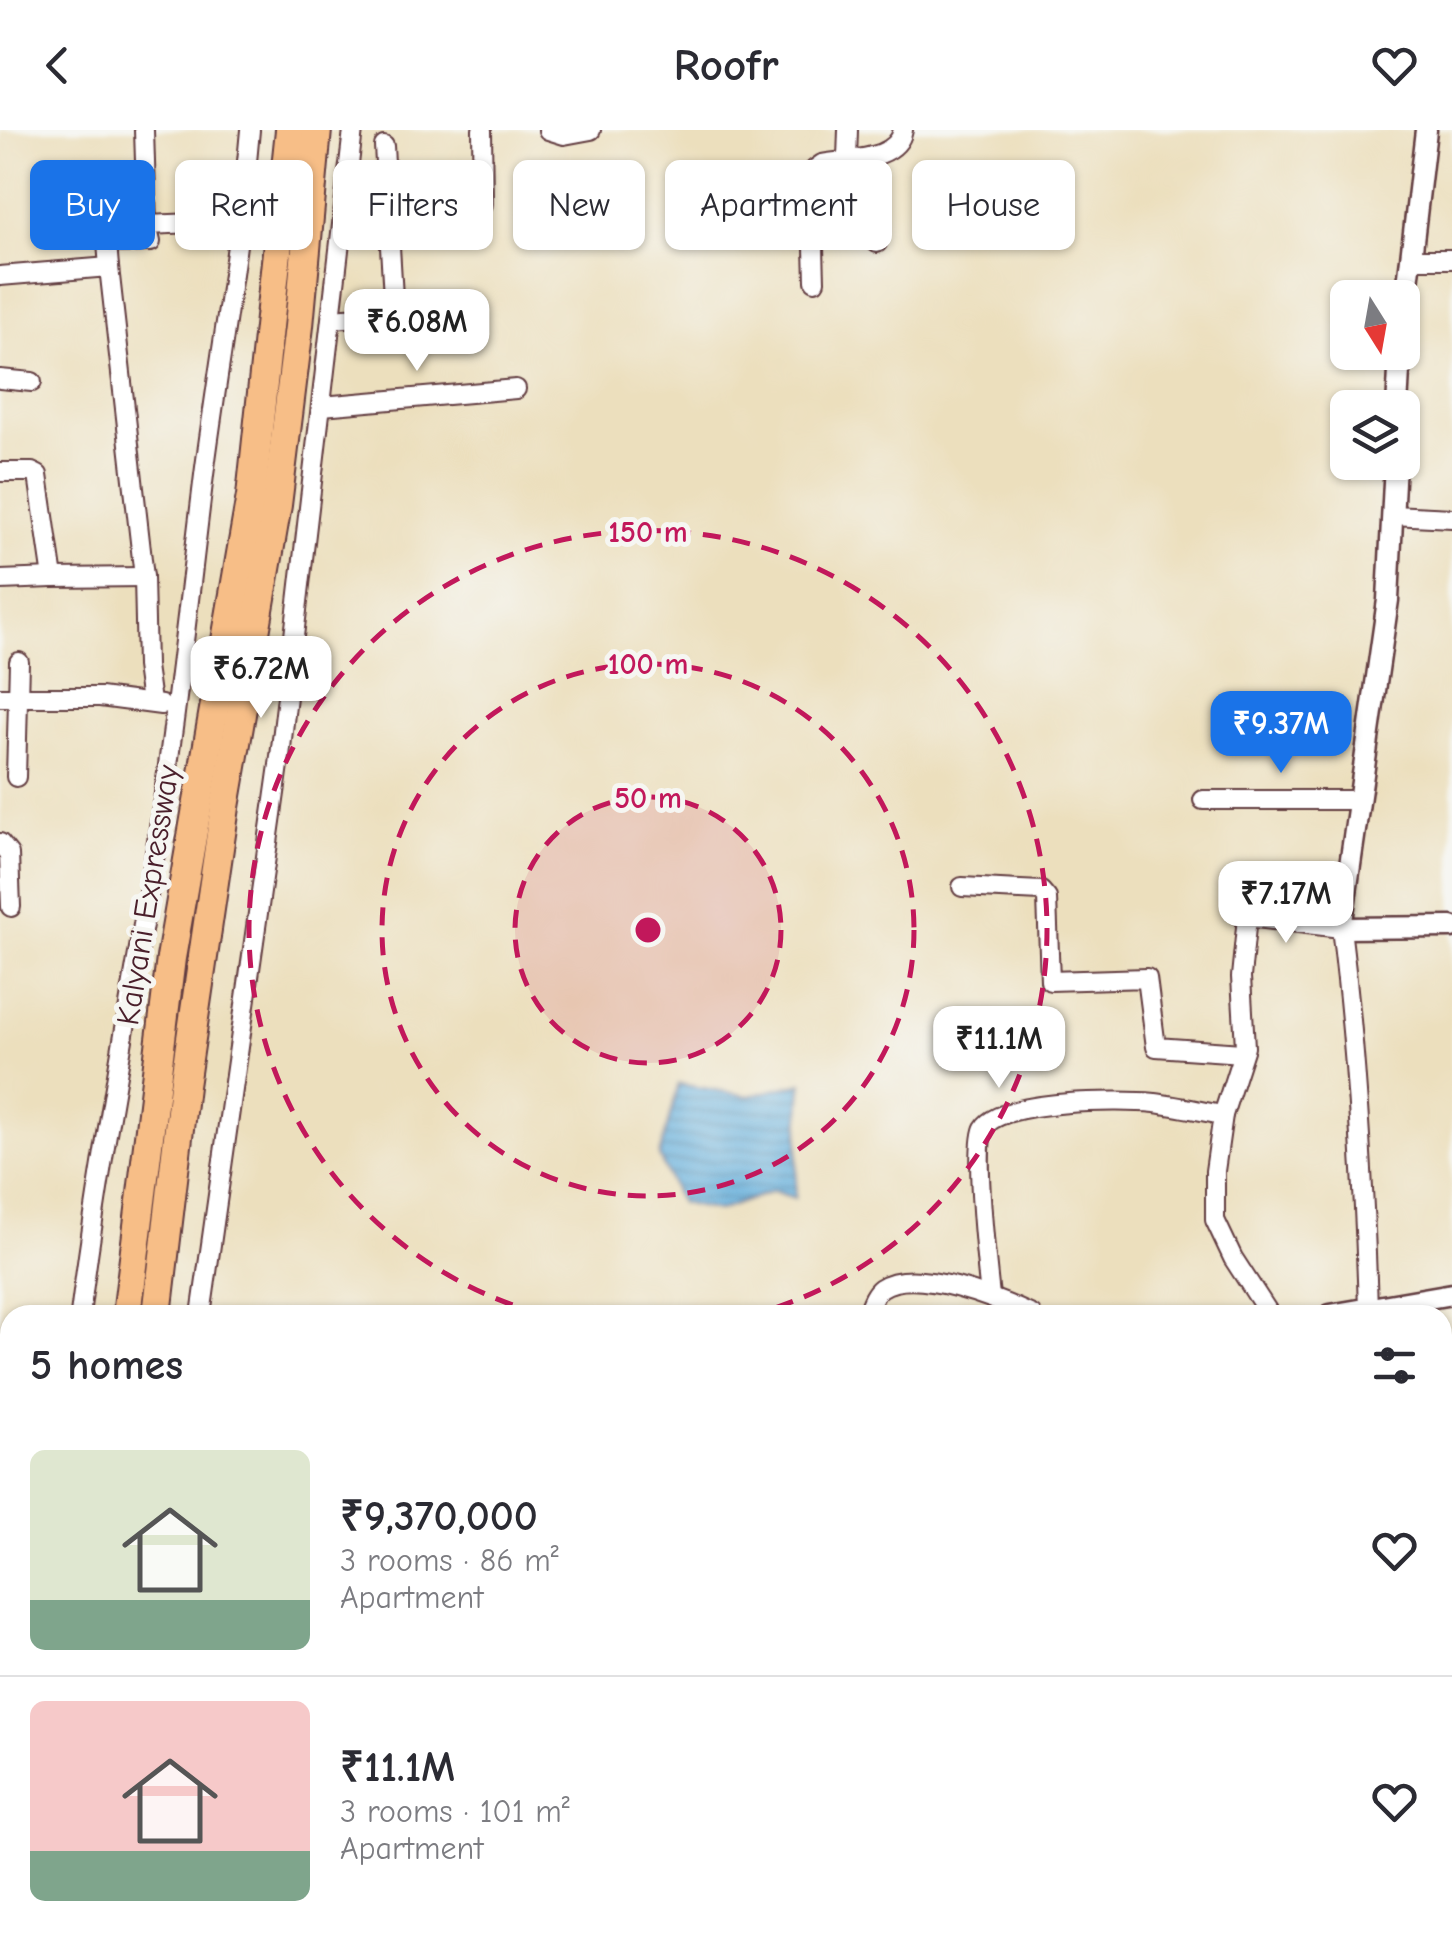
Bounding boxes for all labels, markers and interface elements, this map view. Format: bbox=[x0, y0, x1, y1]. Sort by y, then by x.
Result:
icon: back bbox=[30, 38, 85, 93]
icon: heart bbox=[1367, 38, 1422, 93]
text: Roofr bbox=[673, 39, 779, 91]
chip: Buy bbox=[30, 160, 155, 250]
chip: Rent bbox=[175, 160, 313, 250]
chip: Filters bbox=[333, 160, 493, 250]
chip: New bbox=[513, 160, 645, 250]
chip: Apartment bbox=[665, 160, 892, 250]
chip: House bbox=[912, 160, 1075, 250]
north arrow bbox=[1330, 280, 1420, 370]
map controls bbox=[1330, 280, 1420, 480]
pin: ₹6.08M bbox=[336, 289, 498, 374]
text: ₹6.08M bbox=[366, 303, 468, 340]
button: layers bbox=[1330, 390, 1420, 480]
text: 150 m bbox=[608, 515, 688, 550]
pin: ₹6.72M bbox=[180, 636, 342, 721]
text: 100 m bbox=[608, 647, 688, 682]
text: ₹6.72M bbox=[213, 650, 309, 687]
pin: ₹9.37M bbox=[1200, 691, 1362, 776]
text: ₹9.37M bbox=[1233, 705, 1329, 742]
street label: Kalyani Expressway bbox=[109, 762, 187, 1028]
text: 50 m bbox=[614, 781, 682, 816]
pin: ₹7.17M bbox=[1205, 861, 1367, 946]
text: ₹7.17M bbox=[1240, 875, 1332, 912]
centre of rings bbox=[630, 912, 666, 948]
pin: ₹11.1M bbox=[918, 1006, 1080, 1091]
text: ₹11.1M bbox=[955, 1020, 1043, 1057]
icon: filters bbox=[1367, 1338, 1422, 1393]
text: 5 homes bbox=[30, 1341, 183, 1390]
icon: home bbox=[110, 1490, 230, 1610]
text: ₹9,370,000 bbox=[340, 1492, 538, 1541]
icon: heart bbox=[1367, 1523, 1422, 1578]
text: 3 rooms · 86 m² bbox=[340, 1542, 559, 1579]
text: Apartment bbox=[340, 1579, 483, 1616]
icon: home bbox=[110, 1741, 230, 1861]
text: ₹11.1M bbox=[340, 1743, 455, 1792]
icon: heart bbox=[1367, 1774, 1422, 1829]
text: 3 rooms · 101 m² bbox=[340, 1793, 570, 1830]
text: Apartment bbox=[340, 1830, 483, 1867]

